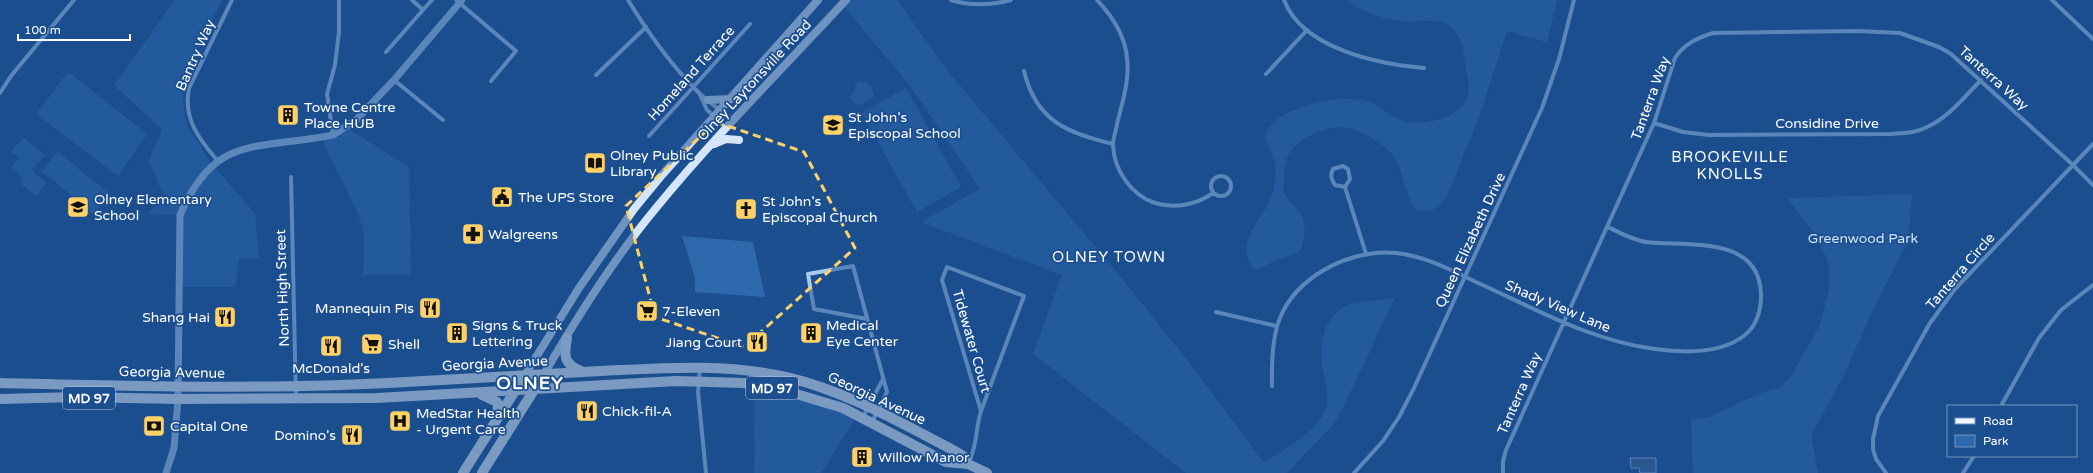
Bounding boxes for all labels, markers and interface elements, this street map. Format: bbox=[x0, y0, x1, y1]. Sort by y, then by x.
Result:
scale bar bbox=[18, 16, 130, 42]
street label: Bantry Way bbox=[172, 16, 219, 94]
street label: Olney Laytonsville Road bbox=[694, 16, 815, 144]
street label: Homeland Terrace bbox=[644, 22, 738, 124]
text: 100 m bbox=[24, 23, 61, 37]
street label: Tanterra Way bbox=[1955, 43, 2032, 114]
street label: Tanterra Way bbox=[1627, 54, 1674, 142]
place label: Towne Centre Place HUB bbox=[304, 99, 396, 132]
building icon: Towne Centre Place HUB bbox=[275, 102, 301, 128]
place label: St John's Episcopal School bbox=[848, 109, 961, 142]
school or university icon: St John's Episcopal School bbox=[820, 112, 846, 138]
street label: Considine Drive bbox=[1775, 115, 1879, 132]
place label: Olney Public Library bbox=[610, 147, 693, 180]
district label: BROOKEVILLE KNOLLS bbox=[1671, 148, 1789, 183]
library icon: Olney Public Library bbox=[582, 150, 608, 176]
street label: Queen Elizabeth Drive bbox=[1432, 170, 1509, 311]
public building icon: The UPS Store bbox=[489, 184, 515, 210]
place label: The UPS Store bbox=[518, 189, 614, 206]
place label: Olney Elementary School bbox=[94, 191, 212, 224]
place label: St John's Episcopal Church bbox=[762, 193, 878, 226]
school or university icon: Olney Elementary School bbox=[65, 194, 91, 220]
church icon: St John's Episcopal Church bbox=[733, 196, 759, 222]
pharmacy icon: Walgreens bbox=[460, 221, 486, 247]
place label: Walgreens bbox=[488, 226, 558, 243]
street label: North High Street bbox=[272, 228, 293, 347]
street label: Tanterra Circle bbox=[1922, 229, 1998, 313]
park label: Greenwood Park bbox=[1808, 230, 1919, 247]
district label: OLNEY TOWN bbox=[1052, 248, 1166, 266]
street label: Shady View Lane bbox=[1503, 277, 1613, 336]
street label: Tidewater Court bbox=[949, 288, 995, 395]
restaurant icon: Mannequin Pis bbox=[417, 295, 443, 321]
supermarket icon: 7-Eleven bbox=[634, 298, 660, 324]
place label: Mannequin Pis bbox=[315, 300, 414, 317]
place label: 7-Eleven bbox=[662, 303, 720, 320]
restaurant icon: Shang Hai bbox=[212, 304, 238, 330]
place label: Shang Hai bbox=[142, 309, 210, 326]
place label: Signs & Truck Lettering bbox=[472, 317, 563, 350]
place label: Medical Eye Center bbox=[826, 317, 899, 350]
building icon: Signs & Truck Lettering bbox=[444, 320, 470, 346]
building icon: Medical Eye Center bbox=[798, 320, 824, 346]
restaurant icon: Jiang Court bbox=[744, 329, 770, 355]
supermarket icon: Shell bbox=[359, 331, 385, 357]
restaurant icon: McDonald's bbox=[318, 333, 344, 359]
place label: Jiang Court bbox=[666, 334, 743, 351]
place label: Shell bbox=[388, 336, 420, 353]
street label: Tanterra Way bbox=[1494, 349, 1545, 437]
street label: Georgia Avenue bbox=[442, 352, 549, 375]
place label: McDonald's bbox=[292, 360, 370, 377]
street label: Georgia Avenue bbox=[119, 363, 225, 382]
street label: Georgia Avenue bbox=[825, 368, 929, 429]
district label: OLNEY bbox=[496, 372, 564, 394]
road number: MD 97 bbox=[746, 377, 798, 399]
road number: MD 97 bbox=[63, 387, 115, 409]
restaurant icon: Chick-fil-A bbox=[574, 398, 600, 424]
place label: Chick-fil-A bbox=[602, 403, 672, 420]
place label: MedStar Health - Urgent Care bbox=[416, 405, 520, 438]
legend bbox=[1947, 405, 2077, 457]
hospital icon: MedStar Health - Urgent Care bbox=[387, 408, 413, 434]
bank icon: Capital One bbox=[141, 413, 167, 439]
text: Road bbox=[1983, 414, 2013, 428]
place label: Capital One bbox=[170, 418, 248, 435]
restaurant icon: Domino's bbox=[339, 422, 365, 448]
place label: Domino's bbox=[274, 427, 336, 444]
text: Park bbox=[1983, 434, 2009, 448]
building icon: Willow Manor bbox=[849, 444, 875, 470]
place label: Willow Manor bbox=[878, 449, 970, 466]

